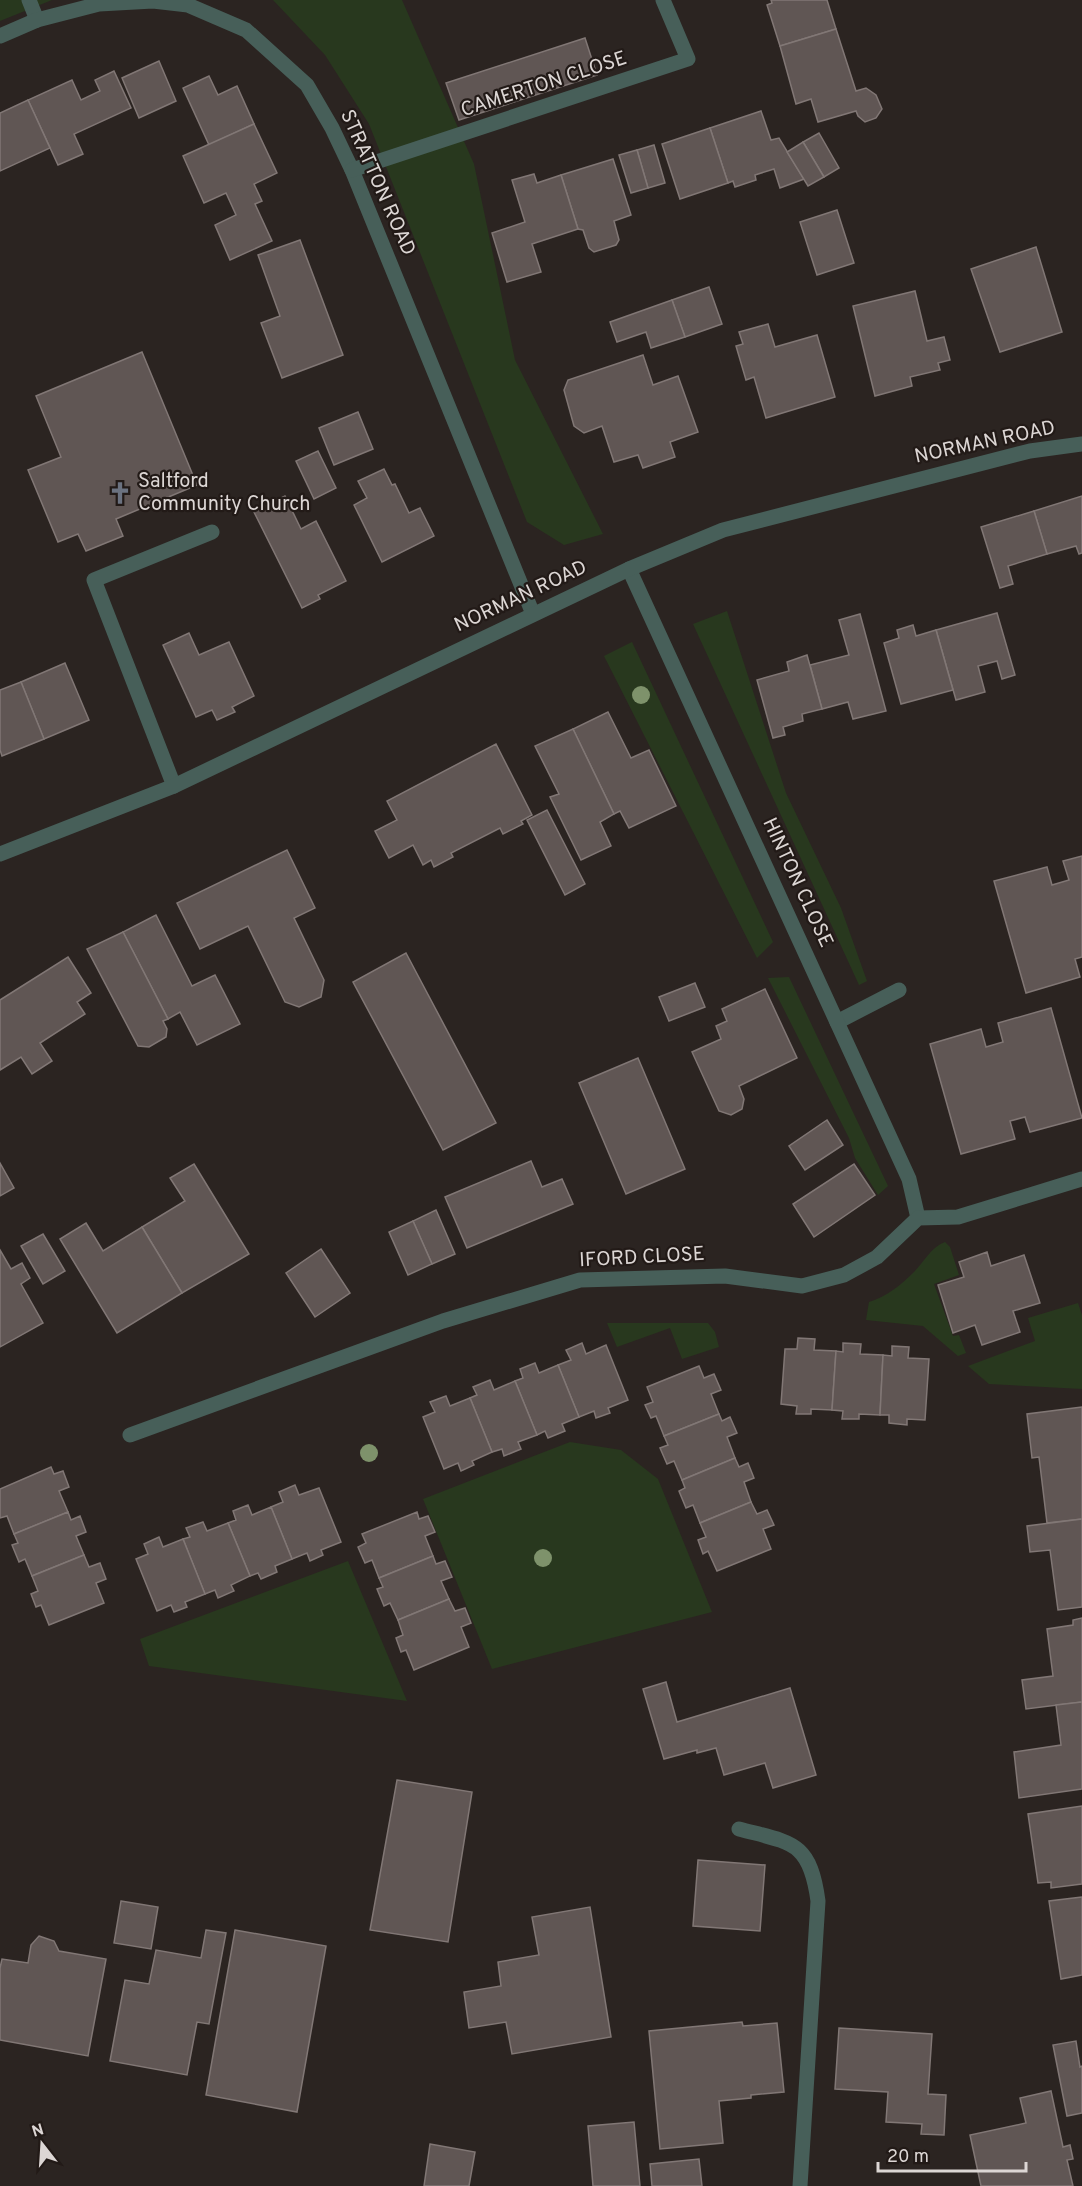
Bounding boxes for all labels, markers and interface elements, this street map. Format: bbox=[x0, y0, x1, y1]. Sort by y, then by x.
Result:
street label: CAMERTON CLOSE bbox=[458, 46, 630, 124]
street label: STRATTON ROAD bbox=[333, 106, 421, 260]
street label: NORMAN ROAD bbox=[912, 415, 1058, 471]
place label: Saltford Community Church bbox=[138, 469, 311, 518]
church icon: Saltford Community Church bbox=[107, 480, 133, 506]
street label: NORMAN ROAD bbox=[451, 555, 591, 639]
street label: HINTON CLOSE bbox=[756, 814, 838, 952]
street label: IFORD CLOSE bbox=[579, 1242, 705, 1274]
north arrow bbox=[12, 2114, 72, 2174]
text: N bbox=[30, 2120, 47, 2143]
scale bar bbox=[878, 2135, 1026, 2173]
text: 20 m bbox=[887, 2146, 929, 2169]

